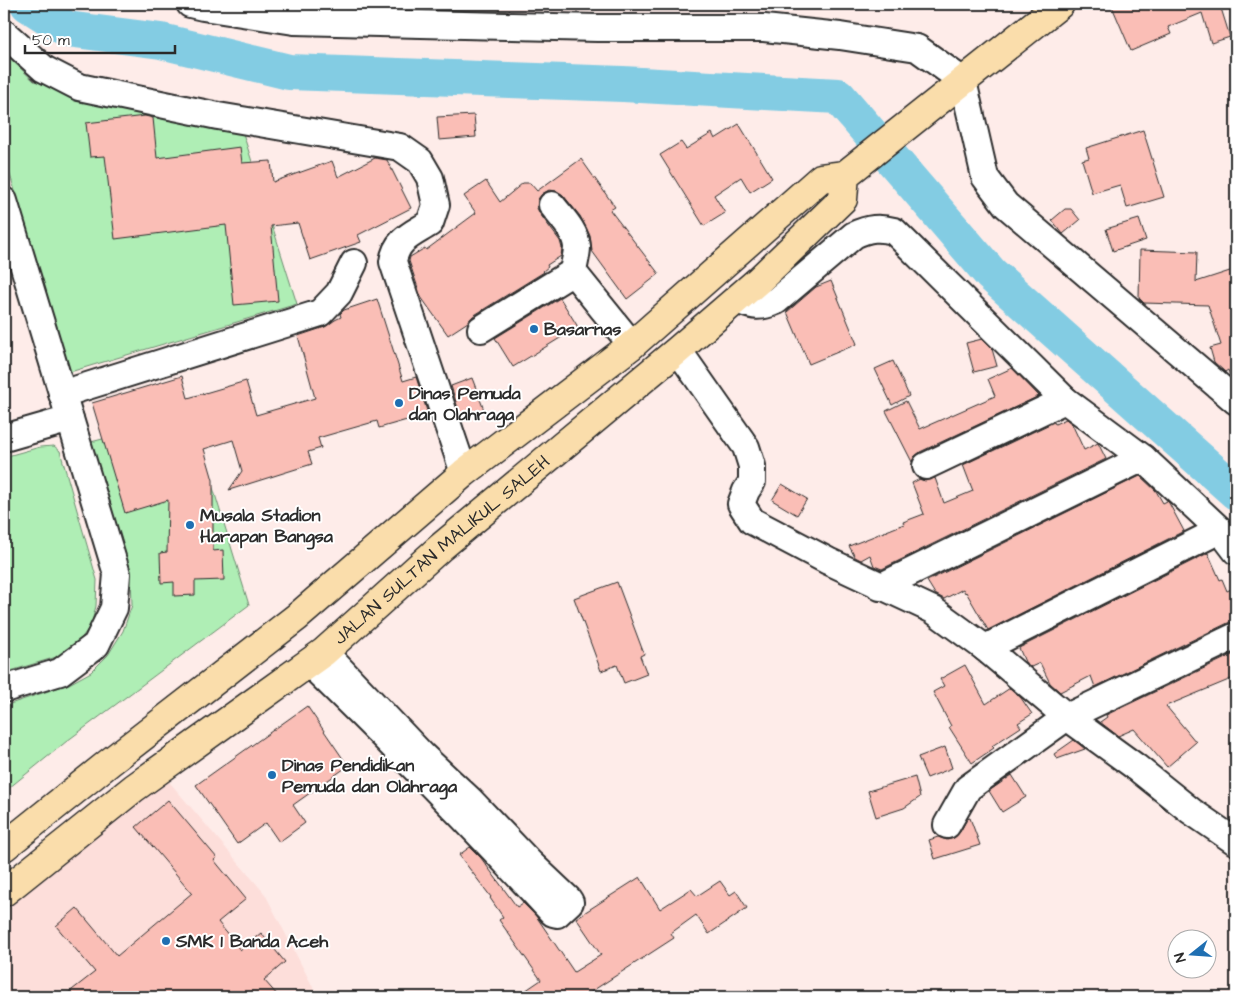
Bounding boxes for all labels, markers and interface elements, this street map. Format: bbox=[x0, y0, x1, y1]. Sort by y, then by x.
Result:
scale bar bbox=[25, 22, 175, 54]
text: 50 m bbox=[32, 30, 70, 51]
place label: Basarnas bbox=[544, 317, 621, 342]
marker: Basarnas bbox=[528, 323, 540, 335]
place label: Dinas Pemuda dan Olahraga bbox=[408, 381, 521, 428]
marker: Dinas Pemuda dan Olahraga bbox=[393, 397, 405, 409]
street label: JALAN SULTAN MALIKUL SALEH bbox=[328, 450, 555, 651]
place label: Musala Stadion Harapan Bangsa bbox=[200, 503, 334, 550]
marker: Musala Stadion Harapan Bangsa bbox=[184, 519, 196, 531]
place label: Dinas Pendidikan Pemuda dan Olahraga bbox=[282, 753, 458, 800]
marker: Dinas Pendidikan Pemuda dan Olahraga bbox=[266, 769, 278, 781]
north arrow bbox=[1168, 928, 1218, 978]
place label: SMK 1 Banda Aceh bbox=[175, 929, 329, 954]
marker: SMK 1 Banda Aceh bbox=[160, 935, 172, 947]
text: N bbox=[1170, 950, 1191, 965]

